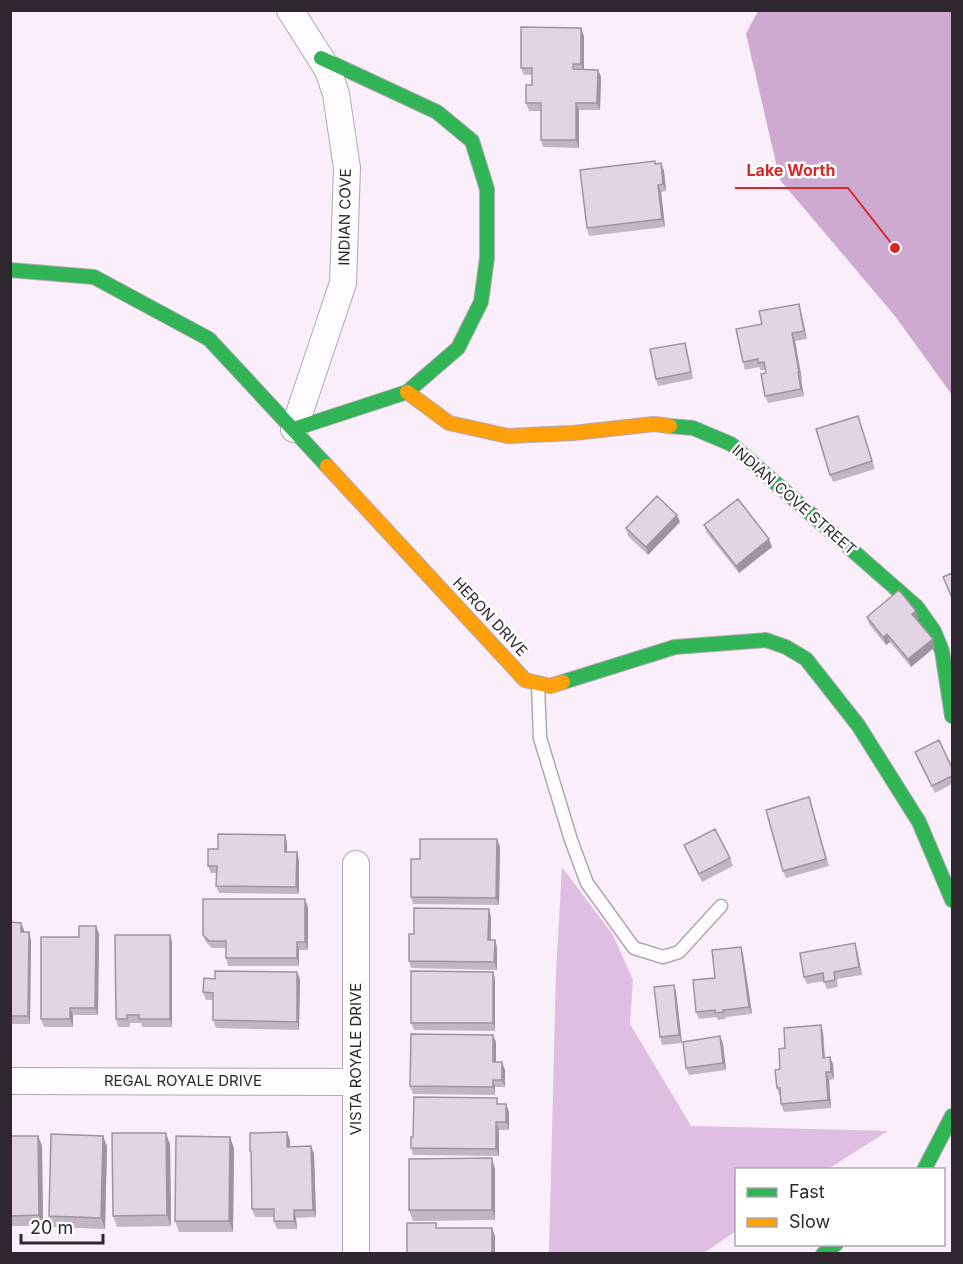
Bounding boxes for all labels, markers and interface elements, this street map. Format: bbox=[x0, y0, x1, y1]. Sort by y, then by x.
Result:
callout: Lake Worth bbox=[735, 154, 848, 188]
text: Lake Worth bbox=[747, 160, 835, 180]
street label: INDIAN COVE bbox=[334, 168, 355, 266]
street label: INDIAN COVE STREET bbox=[728, 441, 860, 559]
street label: HERON DRIVE bbox=[449, 573, 532, 660]
street label: VISTA ROYALE DRIVE bbox=[346, 983, 365, 1135]
street label: REGAL ROYALE DRIVE bbox=[104, 1071, 262, 1090]
legend bbox=[735, 1168, 945, 1246]
text: Fast bbox=[789, 1181, 825, 1202]
scale bar bbox=[21, 1207, 104, 1245]
text: Slow bbox=[789, 1211, 830, 1232]
text: 20 m bbox=[30, 1217, 73, 1238]

